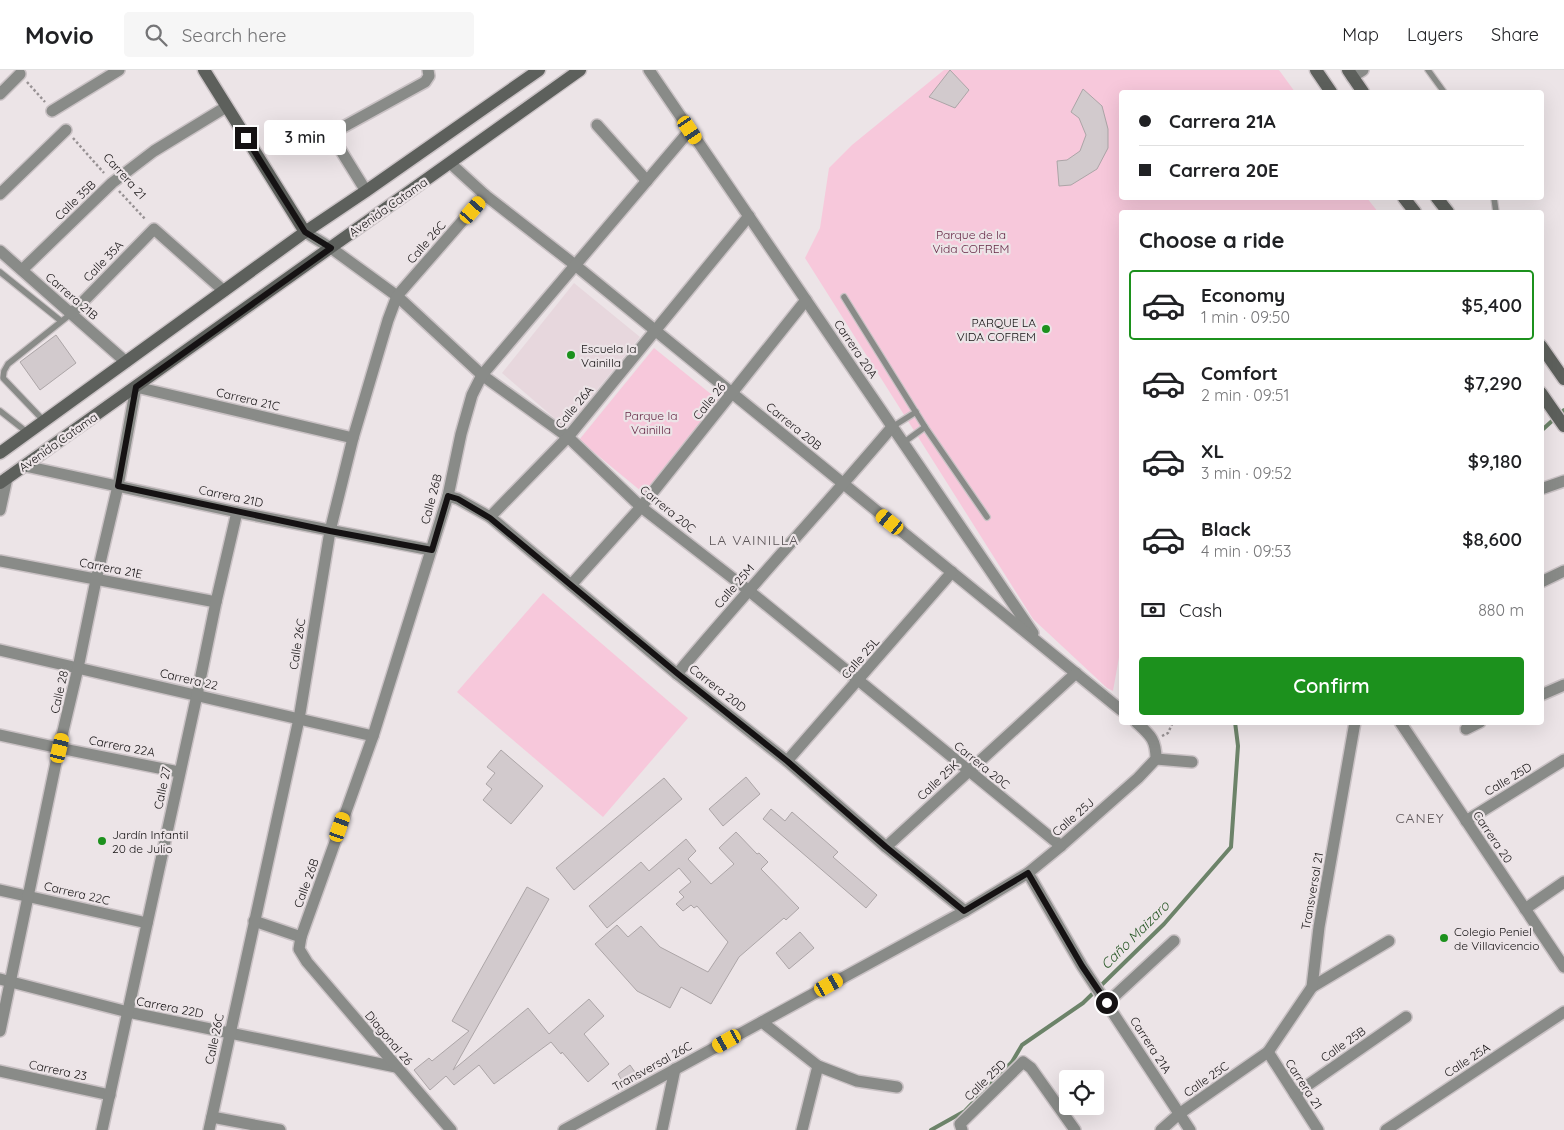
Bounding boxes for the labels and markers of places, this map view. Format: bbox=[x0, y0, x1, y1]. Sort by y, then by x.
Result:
place label: PARQUE LA VIDA COFREM bbox=[957, 315, 1036, 344]
marker: PARQUE LA VIDA COFREM bbox=[1040, 323, 1052, 335]
place label: Escuela la Vainilla bbox=[581, 341, 637, 370]
marker: Escuela la Vainilla bbox=[565, 349, 577, 361]
place label: Jardín Infantil 20 de Julio bbox=[112, 827, 188, 856]
marker: Jardín Infantil 20 de Julio bbox=[96, 835, 108, 847]
place label: Colegio Peniel de Villavicencio bbox=[1454, 924, 1539, 953]
marker: Colegio Peniel de Villavicencio bbox=[1438, 932, 1450, 944]

